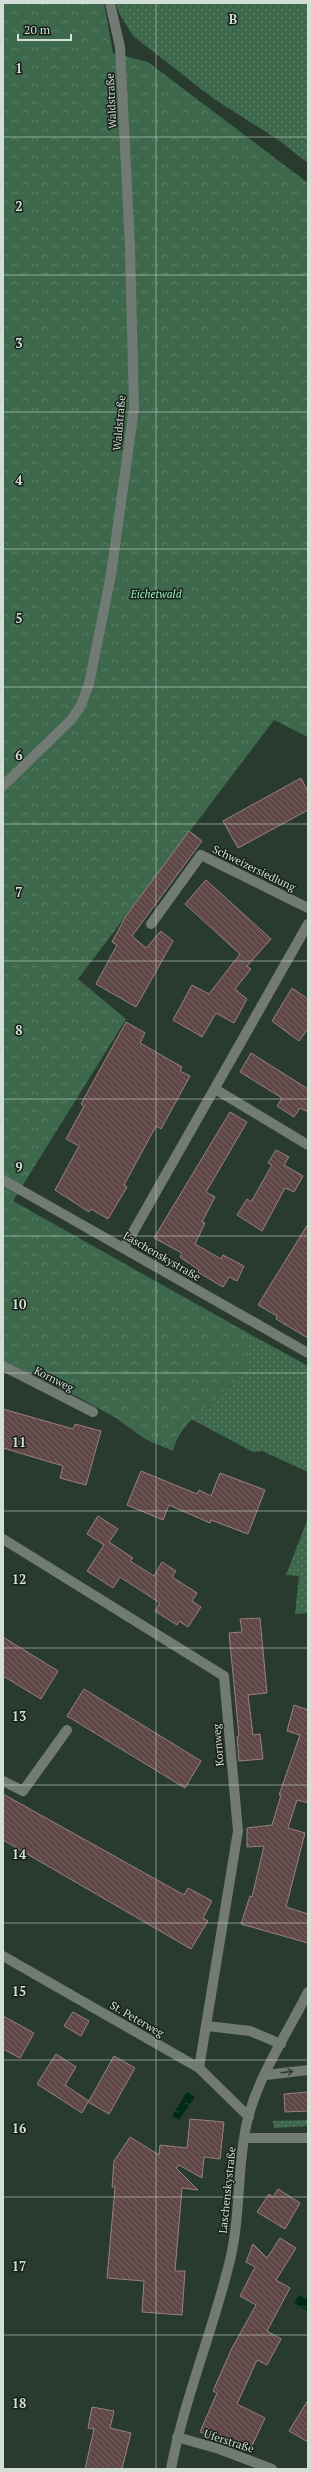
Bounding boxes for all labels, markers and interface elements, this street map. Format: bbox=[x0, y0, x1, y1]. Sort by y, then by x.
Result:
text: B bbox=[229, 10, 237, 28]
scale bar bbox=[18, 16, 71, 42]
text: 20 m bbox=[24, 22, 51, 37]
text: 1 bbox=[15, 59, 23, 77]
street label: Waldstraße bbox=[103, 72, 119, 129]
text: 2 bbox=[15, 197, 23, 215]
text: 3 bbox=[15, 334, 23, 352]
street label: Waldstraße bbox=[110, 394, 128, 451]
text: 4 bbox=[15, 471, 23, 489]
park label: Eichetwald bbox=[129, 587, 182, 601]
text: 5 bbox=[15, 609, 23, 627]
text: 6 bbox=[15, 746, 23, 764]
street label: Schweizersiedlung bbox=[210, 842, 298, 894]
text: 7 bbox=[15, 883, 23, 901]
text: 8 bbox=[15, 1021, 23, 1039]
text: 9 bbox=[15, 1158, 23, 1176]
street label: Laschenskystraße bbox=[121, 1228, 204, 1284]
text: 10 bbox=[12, 1295, 27, 1313]
street label: Kornweg bbox=[32, 1363, 76, 1395]
text: 11 bbox=[12, 1433, 26, 1451]
text: 12 bbox=[12, 1570, 26, 1588]
text: 13 bbox=[12, 1707, 26, 1725]
street label: Kornweg bbox=[209, 1723, 227, 1767]
text: 14 bbox=[12, 1845, 27, 1863]
text: 15 bbox=[12, 1982, 26, 2000]
street label: St. Peterweg bbox=[107, 1998, 167, 2040]
one-way arrow bbox=[280, 2068, 293, 2076]
text: 16 bbox=[12, 2119, 26, 2137]
street label: Laschenskystraße bbox=[215, 2145, 239, 2234]
text: 17 bbox=[12, 2257, 26, 2275]
text: 18 bbox=[12, 2394, 26, 2412]
street label: Uferstraße bbox=[202, 2426, 256, 2456]

